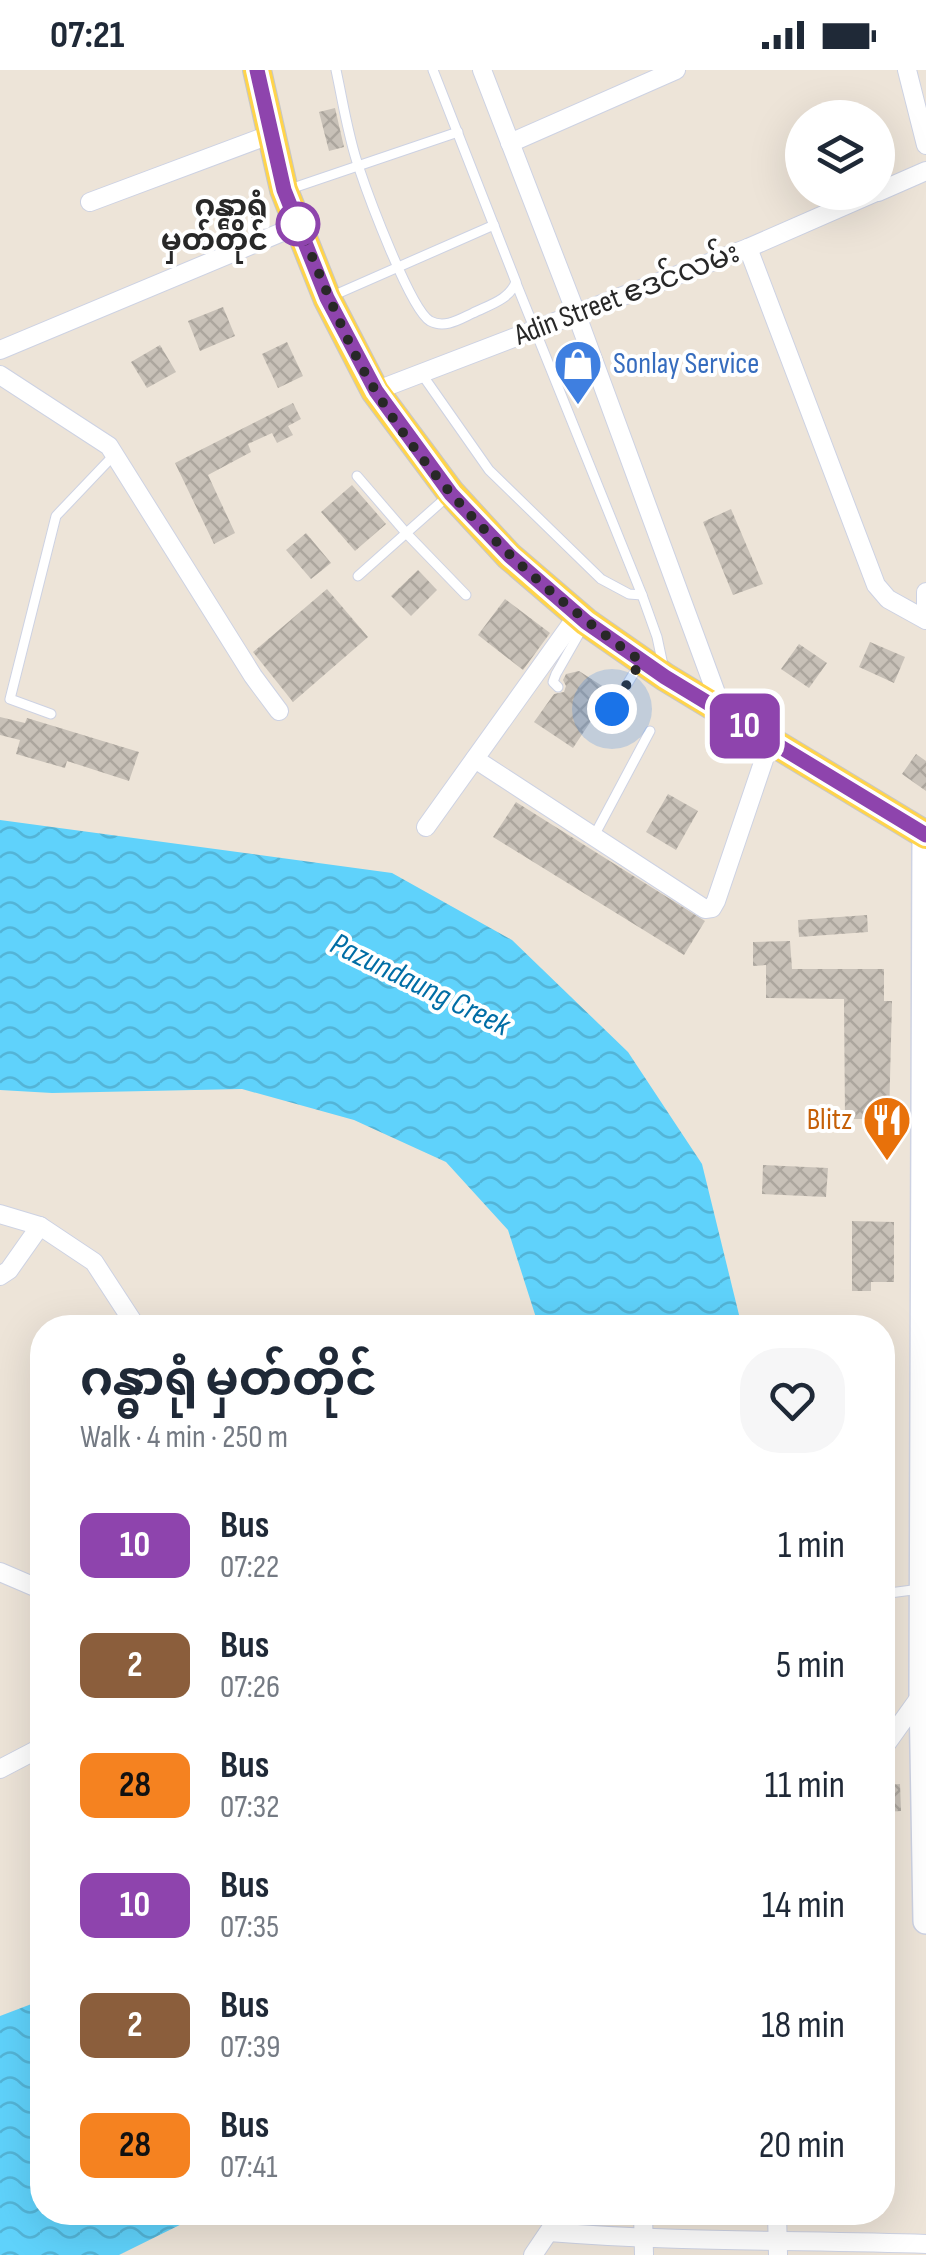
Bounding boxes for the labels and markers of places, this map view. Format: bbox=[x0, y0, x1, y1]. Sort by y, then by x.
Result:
place label: ဂန္ဓာရုံ မှတ်တိုင် bbox=[161, 189, 268, 264]
marker: ဂန္ဓာရုံ မှတ်တိုင် bbox=[277, 203, 319, 245]
shop icon: Sonlay Service bbox=[552, 338, 604, 406]
place label: Sonlay Service bbox=[613, 346, 759, 382]
restaurant icon: Blitz bbox=[861, 1094, 913, 1162]
place label: Blitz bbox=[807, 1102, 852, 1138]

